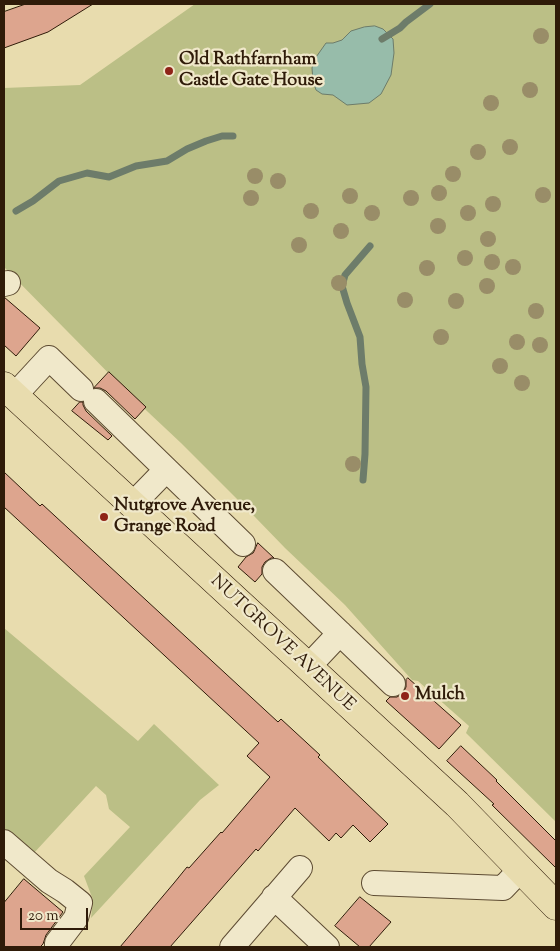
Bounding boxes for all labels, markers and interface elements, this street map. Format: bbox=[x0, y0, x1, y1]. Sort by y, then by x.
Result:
place label: Old Rathfarnham Castle Gate House bbox=[179, 50, 323, 92]
marker: Old Rathfarnham Castle Gate House bbox=[163, 65, 175, 77]
place label: Nutgrove Avenue, Grange Road bbox=[114, 496, 255, 538]
marker: Nutgrove Avenue, Grange Road bbox=[98, 511, 110, 523]
street label: NUTGROVE AVENUE bbox=[205, 571, 359, 717]
place label: Mulch bbox=[415, 685, 465, 707]
marker: Mulch bbox=[399, 690, 411, 702]
scale bar bbox=[22, 898, 90, 930]
text: 20 m bbox=[28, 906, 59, 927]

